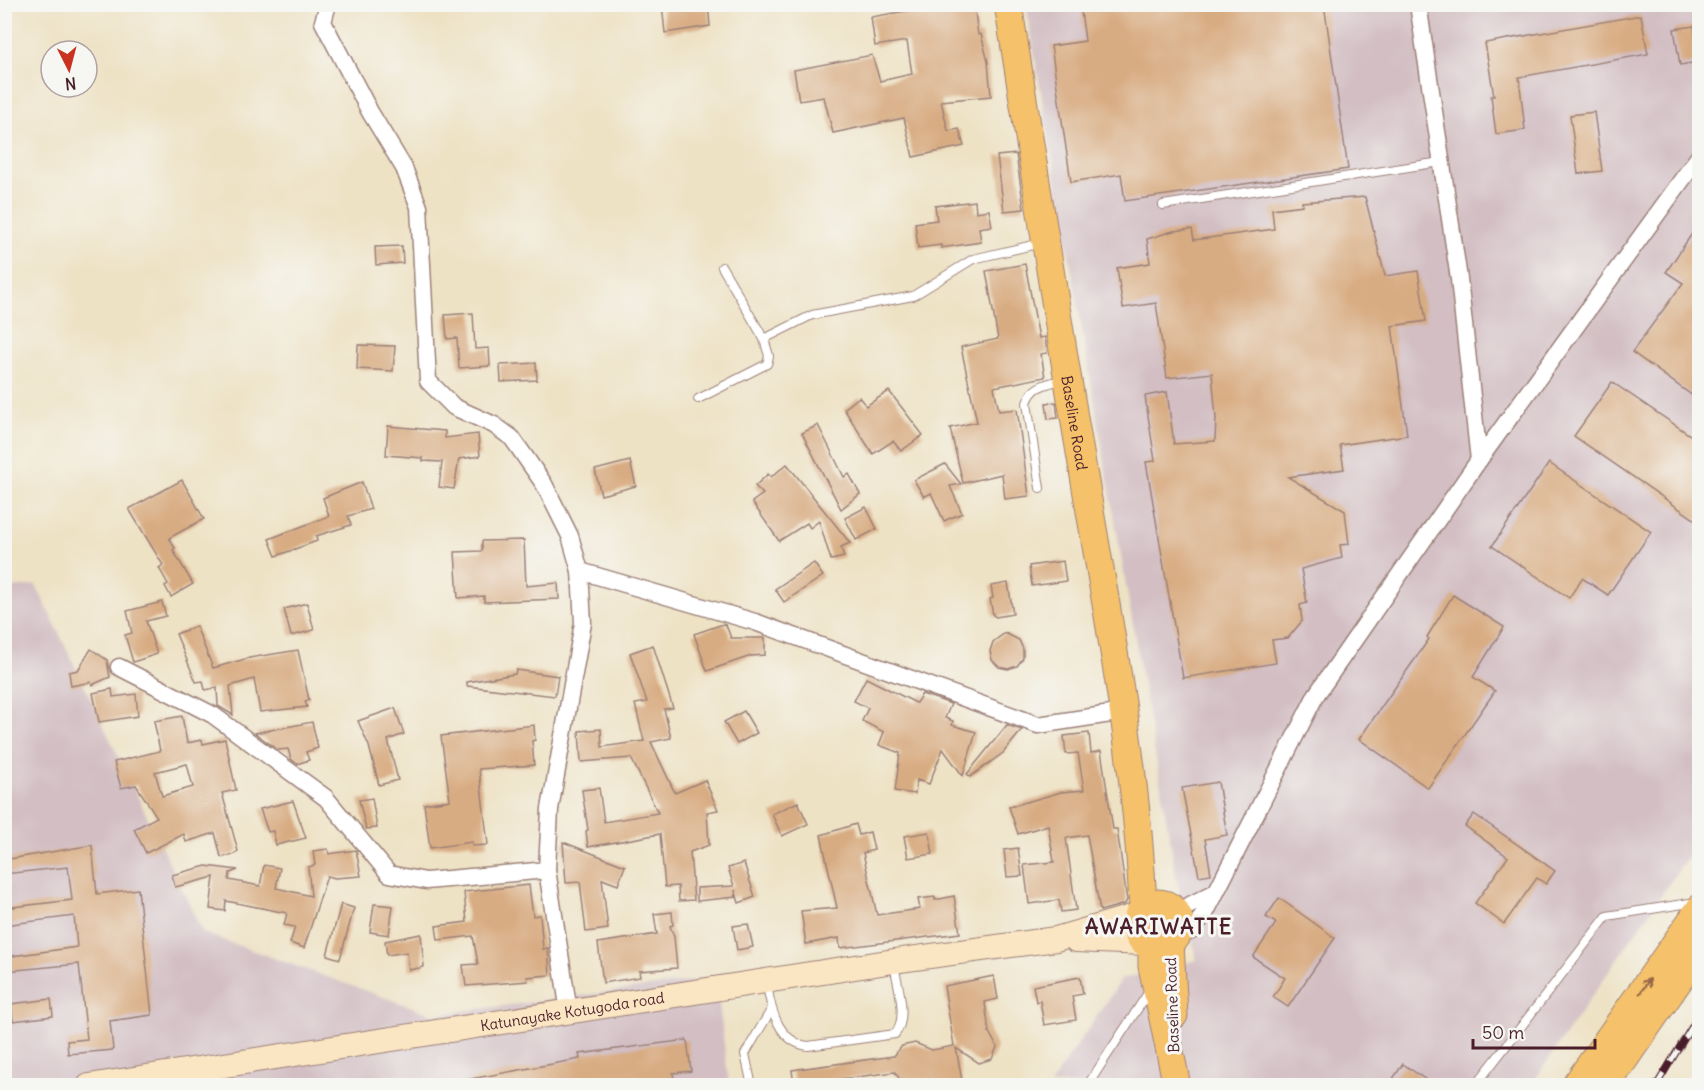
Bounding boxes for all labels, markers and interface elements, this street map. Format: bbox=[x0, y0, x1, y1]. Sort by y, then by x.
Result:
north arrow bbox=[39, 39, 99, 99]
text: N bbox=[64, 73, 77, 94]
street label: Baseline Road bbox=[1058, 374, 1092, 472]
district label: AWARIWATTE bbox=[1085, 913, 1233, 940]
street label: Baseline Road bbox=[1161, 957, 1183, 1053]
one-way arrow bbox=[1639, 978, 1651, 995]
street label: Katunayake Kotugoda road bbox=[479, 987, 666, 1035]
scale bar bbox=[1473, 1012, 1594, 1050]
text: 50 m bbox=[1482, 1021, 1524, 1044]

